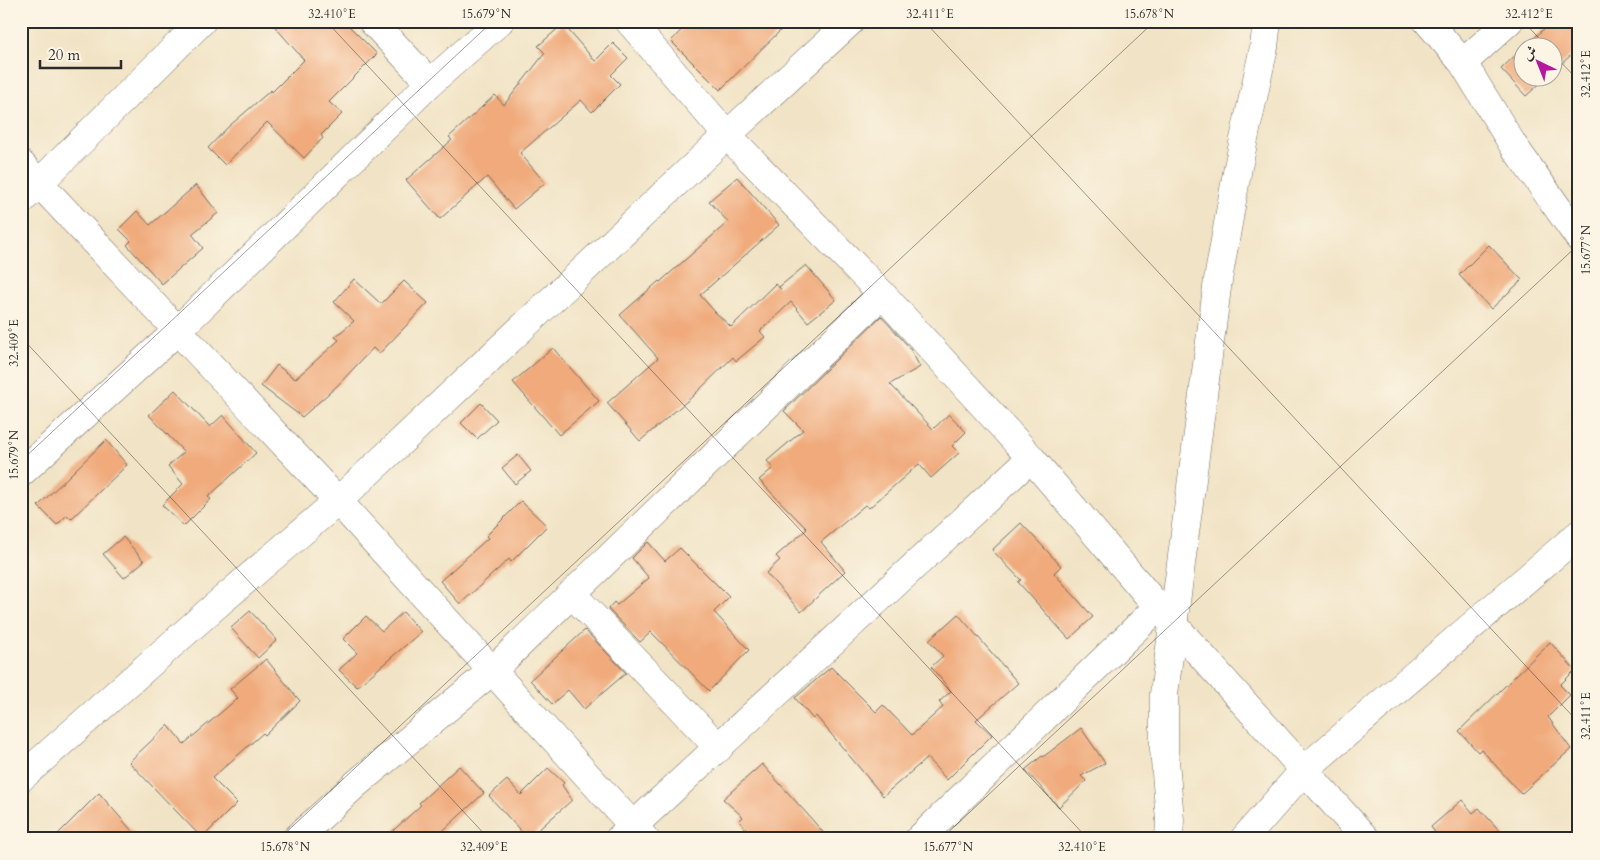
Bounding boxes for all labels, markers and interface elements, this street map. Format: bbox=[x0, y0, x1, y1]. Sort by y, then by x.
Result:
text: 32.410°E bbox=[308, 6, 356, 22]
text: 15.679°N bbox=[461, 6, 512, 22]
text: 32.411°E bbox=[906, 6, 954, 22]
text: 15.678°N bbox=[1124, 6, 1175, 22]
text: 32.412°E bbox=[1505, 6, 1553, 22]
scale bar bbox=[40, 38, 121, 70]
north arrow bbox=[1512, 38, 1562, 88]
text: ش bbox=[1518, 41, 1541, 65]
text: 20 m bbox=[48, 45, 80, 65]
text: 32.412°E bbox=[1578, 50, 1594, 98]
text: 15.677°N bbox=[1578, 224, 1594, 275]
text: 32.409°E bbox=[6, 319, 22, 367]
text: 15.679°N bbox=[6, 429, 22, 480]
text: 32.411°E bbox=[1578, 692, 1594, 740]
text: 15.678°N bbox=[260, 839, 311, 855]
text: 32.409°E bbox=[460, 839, 508, 855]
text: 15.677°N bbox=[923, 839, 974, 855]
text: 32.410°E bbox=[1058, 839, 1106, 855]

